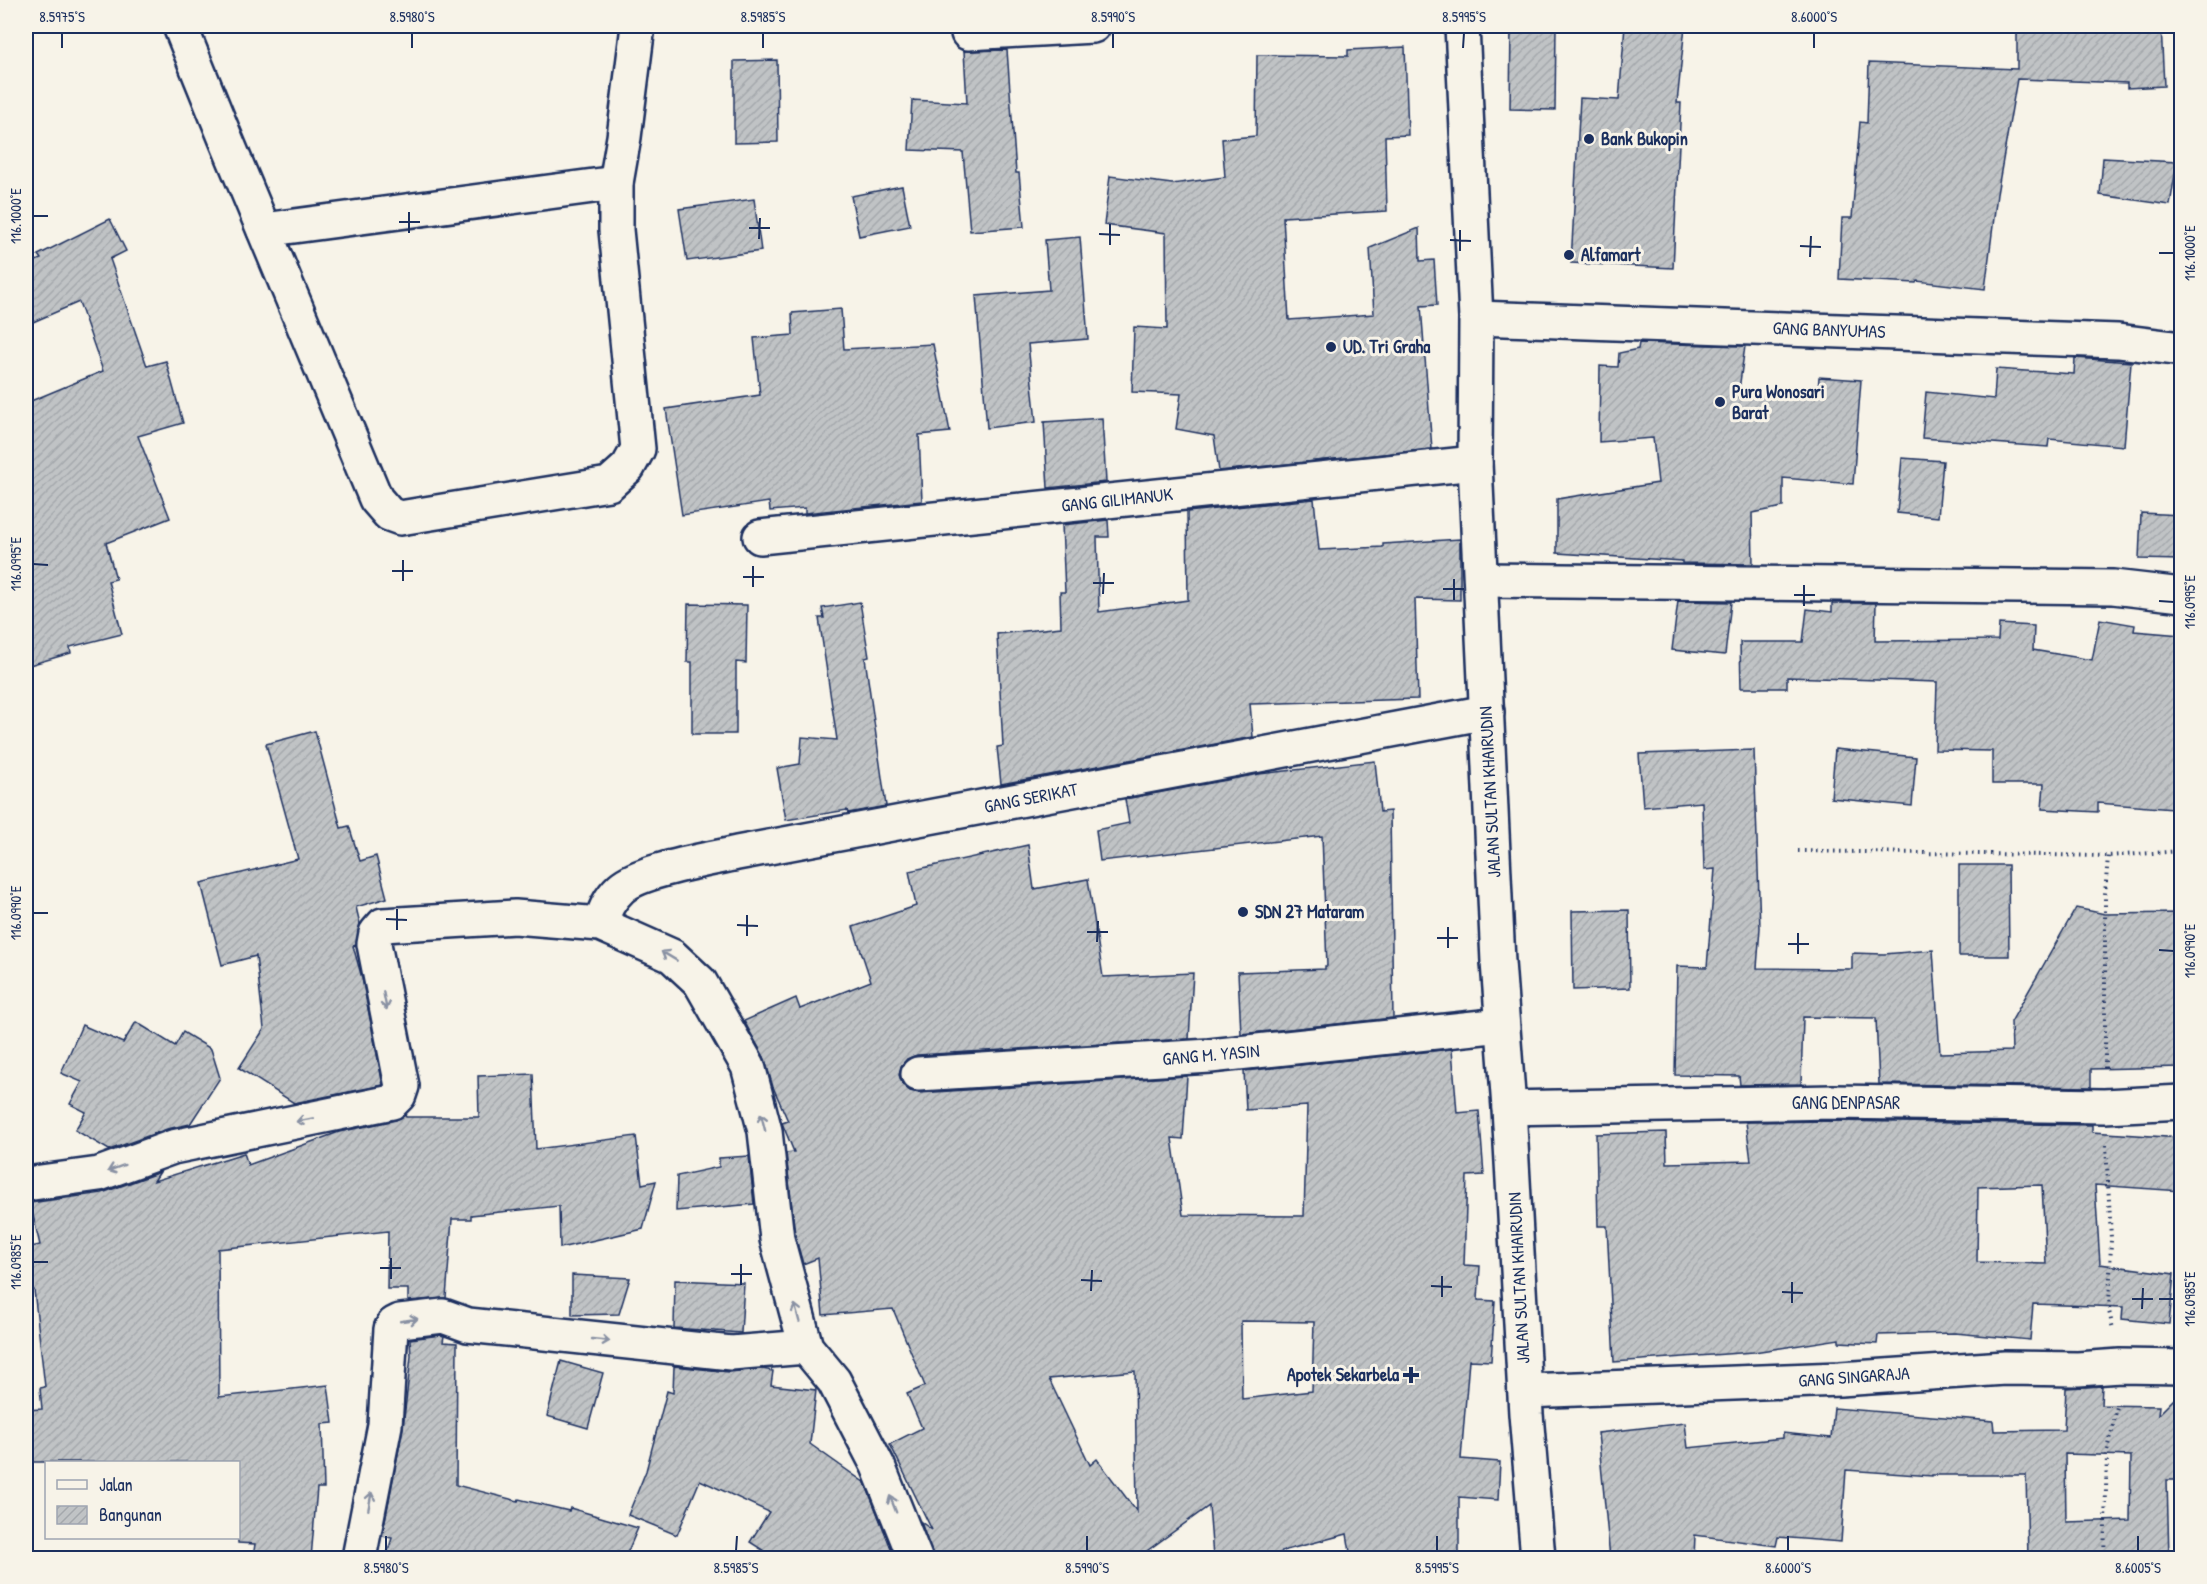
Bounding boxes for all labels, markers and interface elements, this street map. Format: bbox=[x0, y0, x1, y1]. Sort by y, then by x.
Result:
text: 8.5975°S bbox=[39, 6, 85, 27]
text: 8.5980°S bbox=[389, 6, 435, 27]
text: 8.5985°S bbox=[741, 6, 785, 27]
text: 8.5990°S bbox=[1091, 6, 1135, 27]
text: 8.5995°S bbox=[1442, 6, 1486, 27]
text: 8.6000°S bbox=[1791, 6, 1837, 27]
place label: Bank Bukopin bbox=[1601, 126, 1688, 152]
marker: Bank Bukopin bbox=[1582, 132, 1596, 146]
text: 116.1000°E bbox=[5, 188, 26, 244]
text: 116.1000°E bbox=[2179, 225, 2200, 281]
place label: Alfamart bbox=[1581, 242, 1641, 267]
marker: Alfamart bbox=[1562, 248, 1576, 262]
street label: GANG BANYUMAS bbox=[1772, 315, 1886, 344]
place label: UD. Tri Graha bbox=[1343, 334, 1431, 359]
marker: UD. Tri Graha bbox=[1324, 340, 1338, 354]
place label: Pura Wonosari Barat bbox=[1732, 379, 1825, 425]
marker: Pura Wonosari Barat bbox=[1713, 395, 1727, 409]
street label: GANG GILIMANUK bbox=[1060, 481, 1175, 518]
text: 116.0995°E bbox=[5, 537, 26, 591]
text: 116.0995°E bbox=[2179, 575, 2200, 629]
street label: JALAN SULTAN KHAIRUDIN bbox=[1473, 706, 1506, 878]
street label: GANG SERIKAT bbox=[982, 776, 1080, 819]
text: 116.0990°E bbox=[5, 885, 26, 940]
place label: SDN 27 Mataram bbox=[1255, 899, 1364, 924]
marker: SDN 27 Mataram bbox=[1236, 905, 1250, 919]
text: 116.0990°E bbox=[2179, 923, 2200, 978]
one-way arrow bbox=[661, 950, 678, 962]
one-way arrow bbox=[380, 991, 391, 1010]
street label: GANG M. YASIN bbox=[1161, 1038, 1261, 1071]
street label: GANG DENPASAR bbox=[1792, 1090, 1900, 1115]
one-way arrow bbox=[756, 1112, 768, 1131]
one-way arrow bbox=[296, 1115, 315, 1127]
one-way arrow bbox=[107, 1163, 126, 1174]
street label: JALAN SULTAN KHAIRUDIN bbox=[1502, 1192, 1535, 1364]
text: 116.0985°E bbox=[5, 1234, 26, 1290]
text: 116.0985°E bbox=[2179, 1271, 2200, 1327]
one-way arrow bbox=[790, 1304, 802, 1323]
one-way arrow bbox=[399, 1315, 418, 1326]
one-way arrow bbox=[591, 1335, 610, 1346]
street label: GANG SINGARAJA bbox=[1797, 1360, 1911, 1393]
place label: Apotek Sekarbela bbox=[1287, 1362, 1400, 1388]
marker: Apotek Sekarbela bbox=[1404, 1368, 1418, 1382]
legend bbox=[45, 1461, 240, 1539]
text: Jalan bbox=[99, 1472, 133, 1497]
one-way arrow bbox=[365, 1492, 376, 1511]
one-way arrow bbox=[887, 1495, 898, 1514]
text: Bangunan bbox=[99, 1502, 162, 1527]
text: 8.5980°S bbox=[363, 1557, 409, 1578]
text: 8.5985°S bbox=[714, 1557, 758, 1578]
text: 8.5990°S bbox=[1065, 1557, 1109, 1578]
text: 8.5995°S bbox=[1415, 1557, 1459, 1578]
text: 8.6000°S bbox=[1765, 1557, 1811, 1578]
text: 8.6005°S bbox=[2115, 1557, 2161, 1578]

